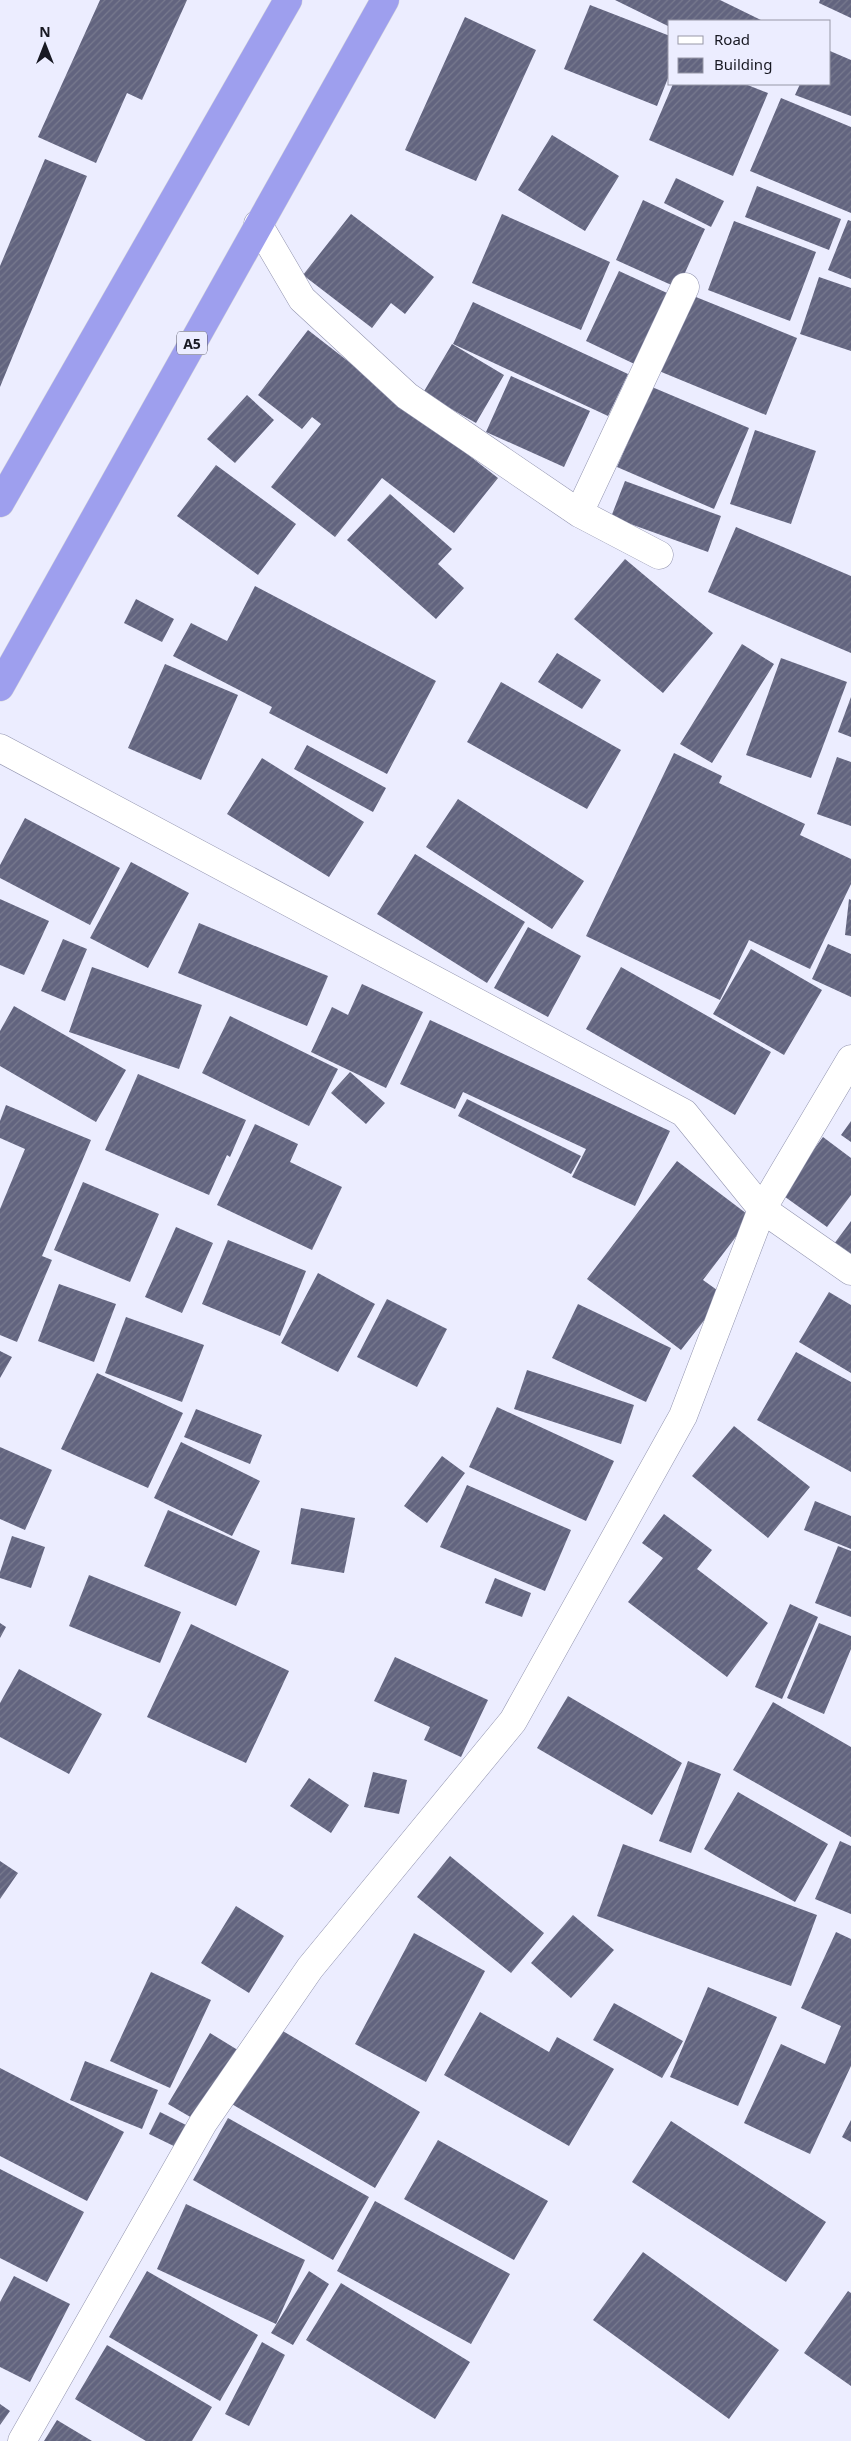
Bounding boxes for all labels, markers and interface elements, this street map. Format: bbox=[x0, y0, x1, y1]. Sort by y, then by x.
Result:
north arrow bbox=[20, 20, 70, 70]
legend bbox=[668, 20, 831, 85]
text: N bbox=[39, 22, 51, 41]
text: Road bbox=[714, 29, 750, 49]
text: Building bbox=[714, 54, 772, 74]
road number: A5 bbox=[177, 332, 207, 354]

